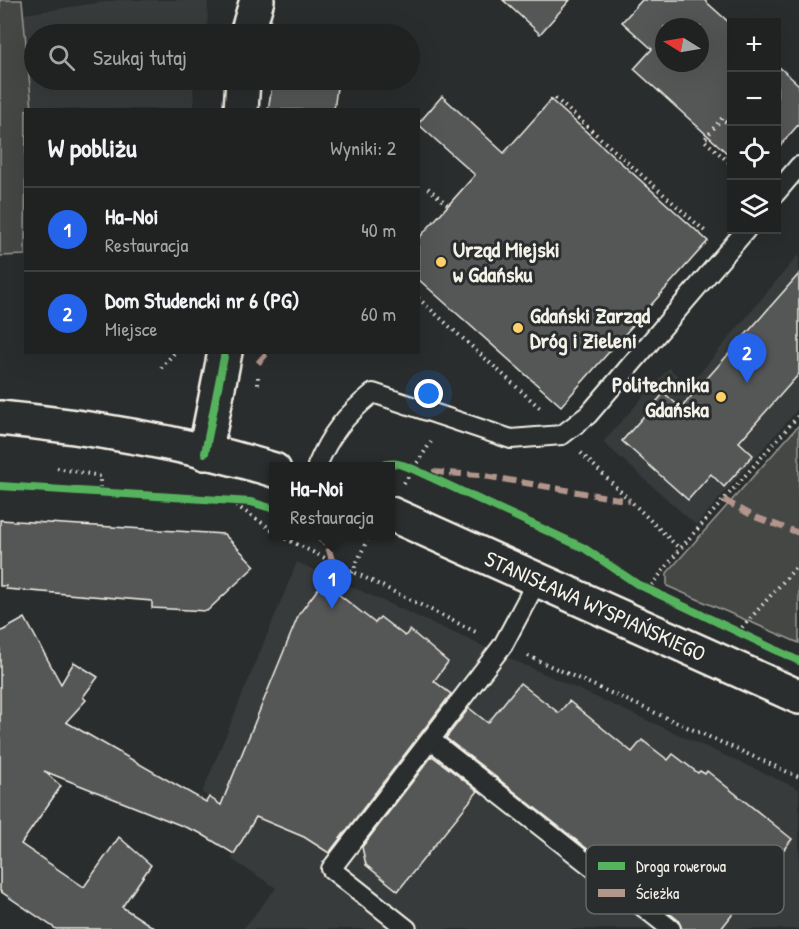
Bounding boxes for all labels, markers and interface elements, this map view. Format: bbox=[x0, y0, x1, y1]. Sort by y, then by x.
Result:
north arrow bbox=[655, 18, 709, 72]
map controls bbox=[727, 18, 781, 234]
button: + bbox=[727, 18, 781, 72]
search box bbox=[24, 24, 420, 90]
icon: search bbox=[45, 41, 78, 74]
text: Szukaj tutaj bbox=[93, 42, 187, 72]
button: − bbox=[727, 72, 781, 126]
button: locate bbox=[727, 126, 781, 180]
text: W pobliżu bbox=[48, 130, 137, 165]
text: Wyniki: 2 bbox=[330, 134, 396, 161]
button: layers bbox=[727, 180, 781, 234]
text: Ha-Noi bbox=[105, 201, 158, 231]
text: 1 bbox=[64, 216, 71, 243]
text: 40 m bbox=[361, 216, 396, 243]
text: Restauracja bbox=[105, 231, 188, 258]
place label: Urząd Miejski w Gdańsku bbox=[453, 234, 560, 289]
marker: Urząd Miejski w Gdańsku bbox=[434, 255, 448, 269]
text: Dom Studencki nr 6 (PG) bbox=[105, 285, 300, 315]
text: 2 bbox=[63, 300, 72, 327]
text: 60 m bbox=[361, 300, 396, 327]
place label: Gdański Zarząd Dróg i Zieleni bbox=[530, 300, 651, 356]
text: Miejsce bbox=[105, 315, 157, 342]
marker: Gdański Zarząd Dróg i Zieleni bbox=[511, 321, 525, 335]
pin: 2 bbox=[728, 334, 766, 383]
place label: Politechnika Gdańska bbox=[612, 369, 709, 424]
your location bbox=[414, 379, 443, 408]
marker: Politechnika Gdańska bbox=[714, 390, 728, 404]
popup bbox=[269, 462, 395, 540]
text: Ha-Noi bbox=[290, 473, 344, 503]
text: Restauracja bbox=[290, 503, 374, 530]
street label: STANISŁAWA WYSPIAŃSKIEGO bbox=[480, 543, 711, 668]
pin: 1 bbox=[312, 560, 352, 609]
legend bbox=[586, 845, 784, 914]
text: Droga rowerowa bbox=[636, 855, 726, 877]
text: Ścieżka bbox=[636, 882, 679, 904]

